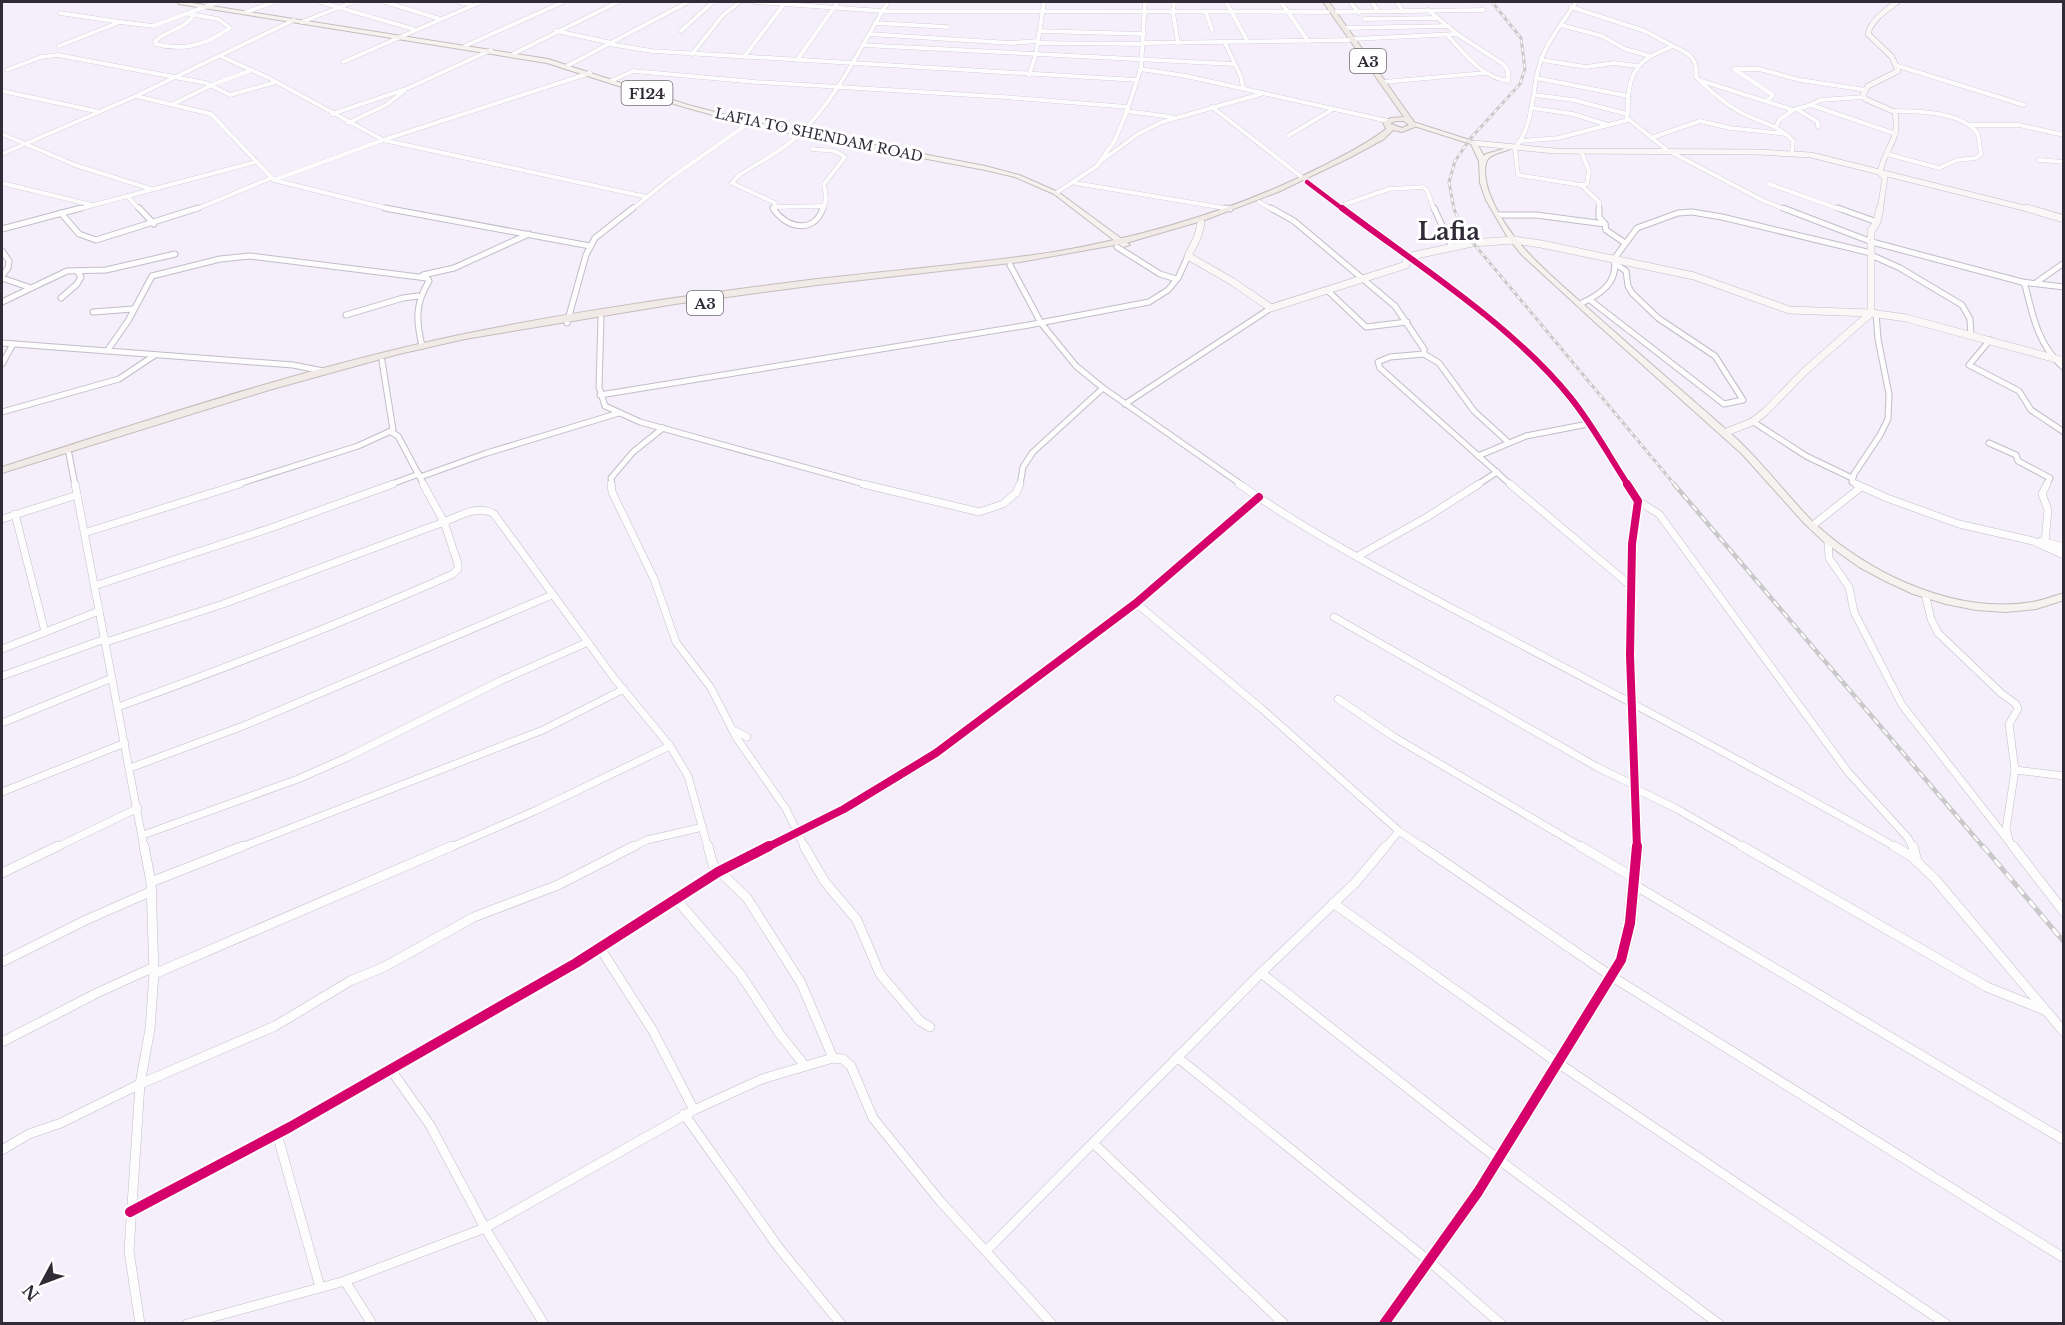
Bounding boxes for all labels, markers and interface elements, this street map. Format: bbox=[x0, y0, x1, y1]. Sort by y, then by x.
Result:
road number: A3 bbox=[1350, 49, 1386, 73]
road number: F124 bbox=[622, 81, 672, 105]
street label: LAFIA TO SHENDAM ROAD bbox=[713, 104, 925, 166]
district label: Lafia bbox=[1418, 217, 1480, 246]
road number: A3 bbox=[687, 291, 723, 315]
north arrow bbox=[12, 1253, 72, 1313]
text: N bbox=[18, 1281, 43, 1305]

